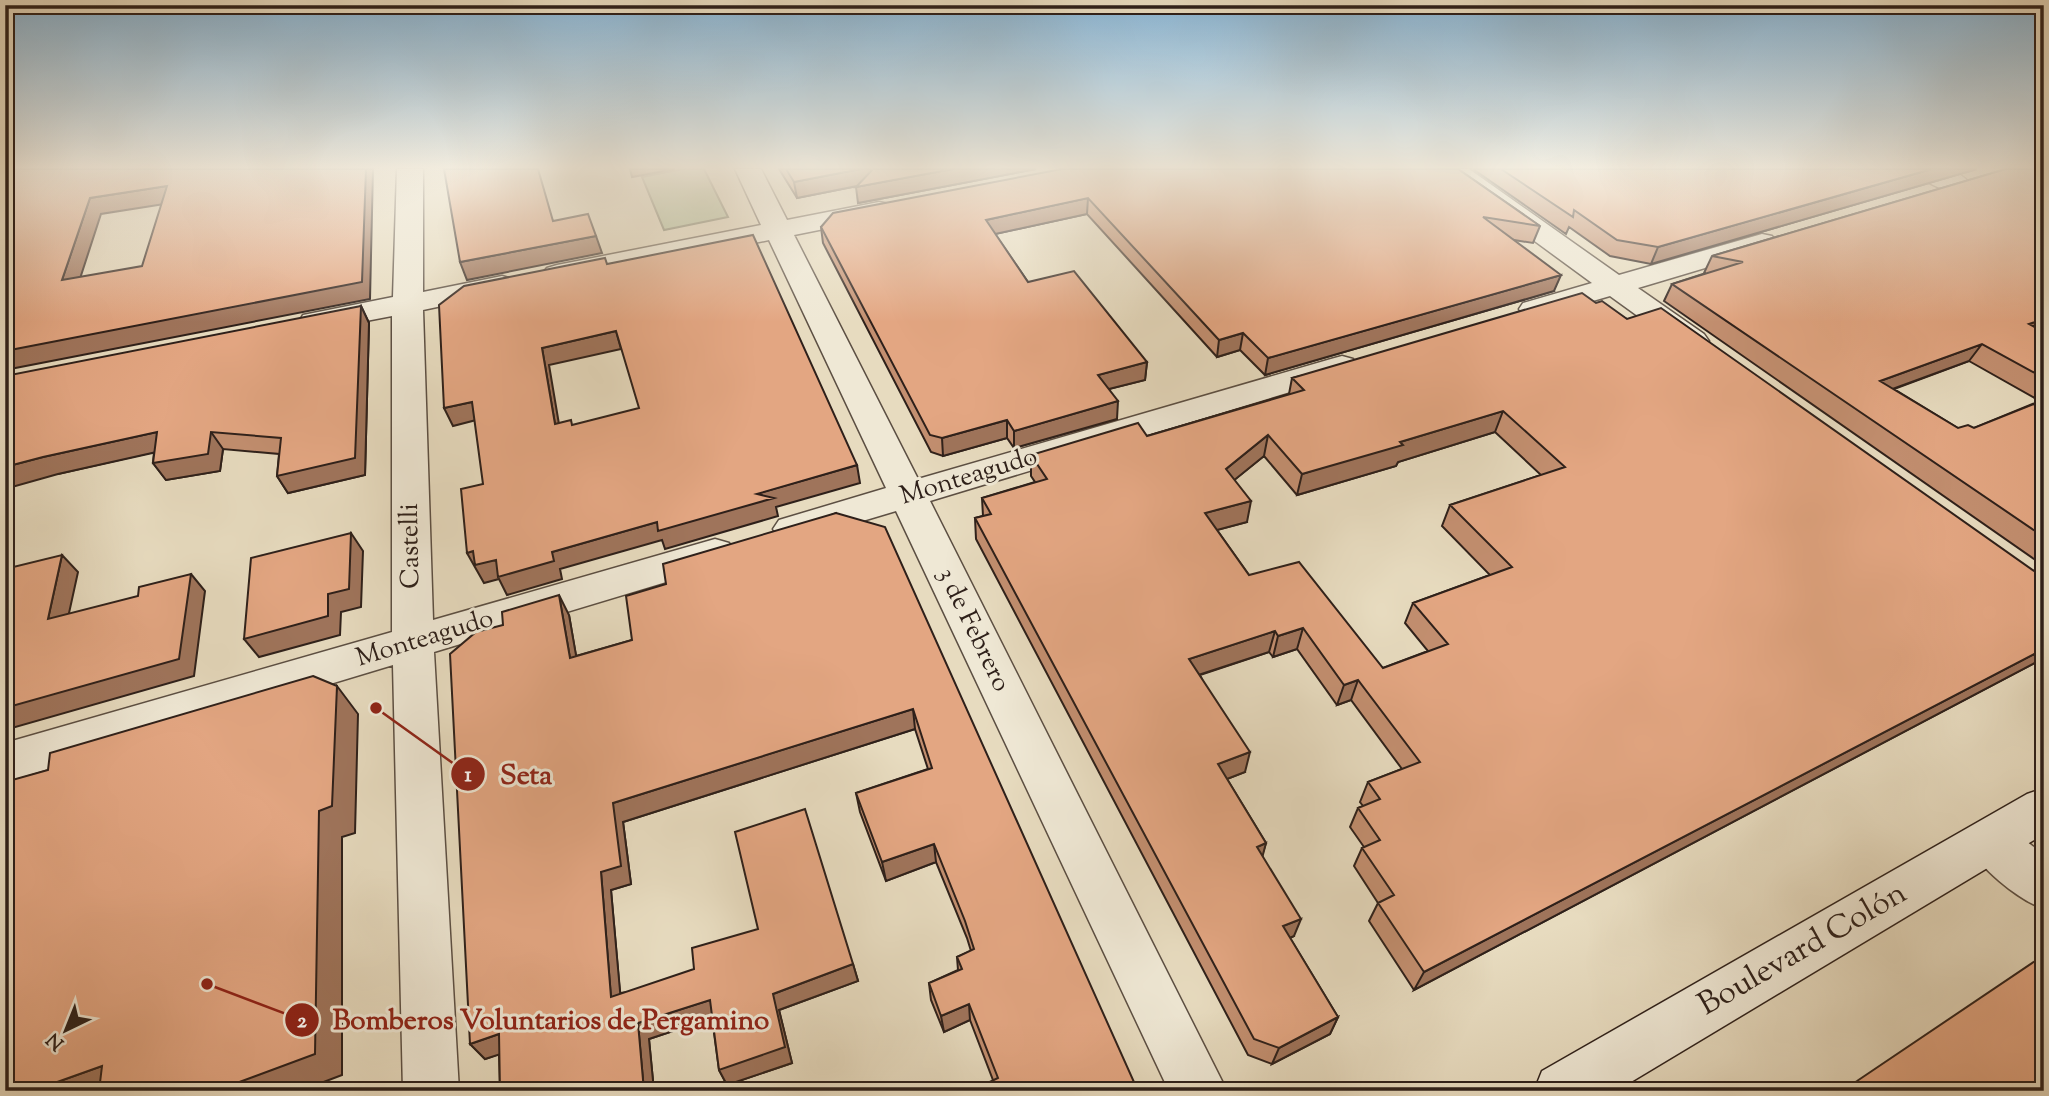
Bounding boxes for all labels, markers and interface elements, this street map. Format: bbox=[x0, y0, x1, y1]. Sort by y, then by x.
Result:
street label: Monteagudo bbox=[896, 439, 1042, 515]
street label: Castelli bbox=[392, 503, 430, 589]
street label: 3 de Febrero bbox=[927, 562, 1019, 698]
street label: Monteagudo bbox=[352, 601, 498, 677]
callout: Seta bbox=[451, 749, 566, 798]
text: Seta bbox=[500, 757, 552, 797]
text: 1 bbox=[464, 761, 472, 791]
street label: Boulevard Colón bbox=[1690, 871, 1916, 1029]
north arrow bbox=[32, 995, 102, 1064]
callout: Bomberos Voluntarios de Pergamino bbox=[284, 995, 784, 1044]
text: Bomberos Voluntarios de Pergamino bbox=[333, 1002, 769, 1042]
text: 2 bbox=[297, 1007, 307, 1037]
text: N bbox=[41, 1026, 71, 1056]

